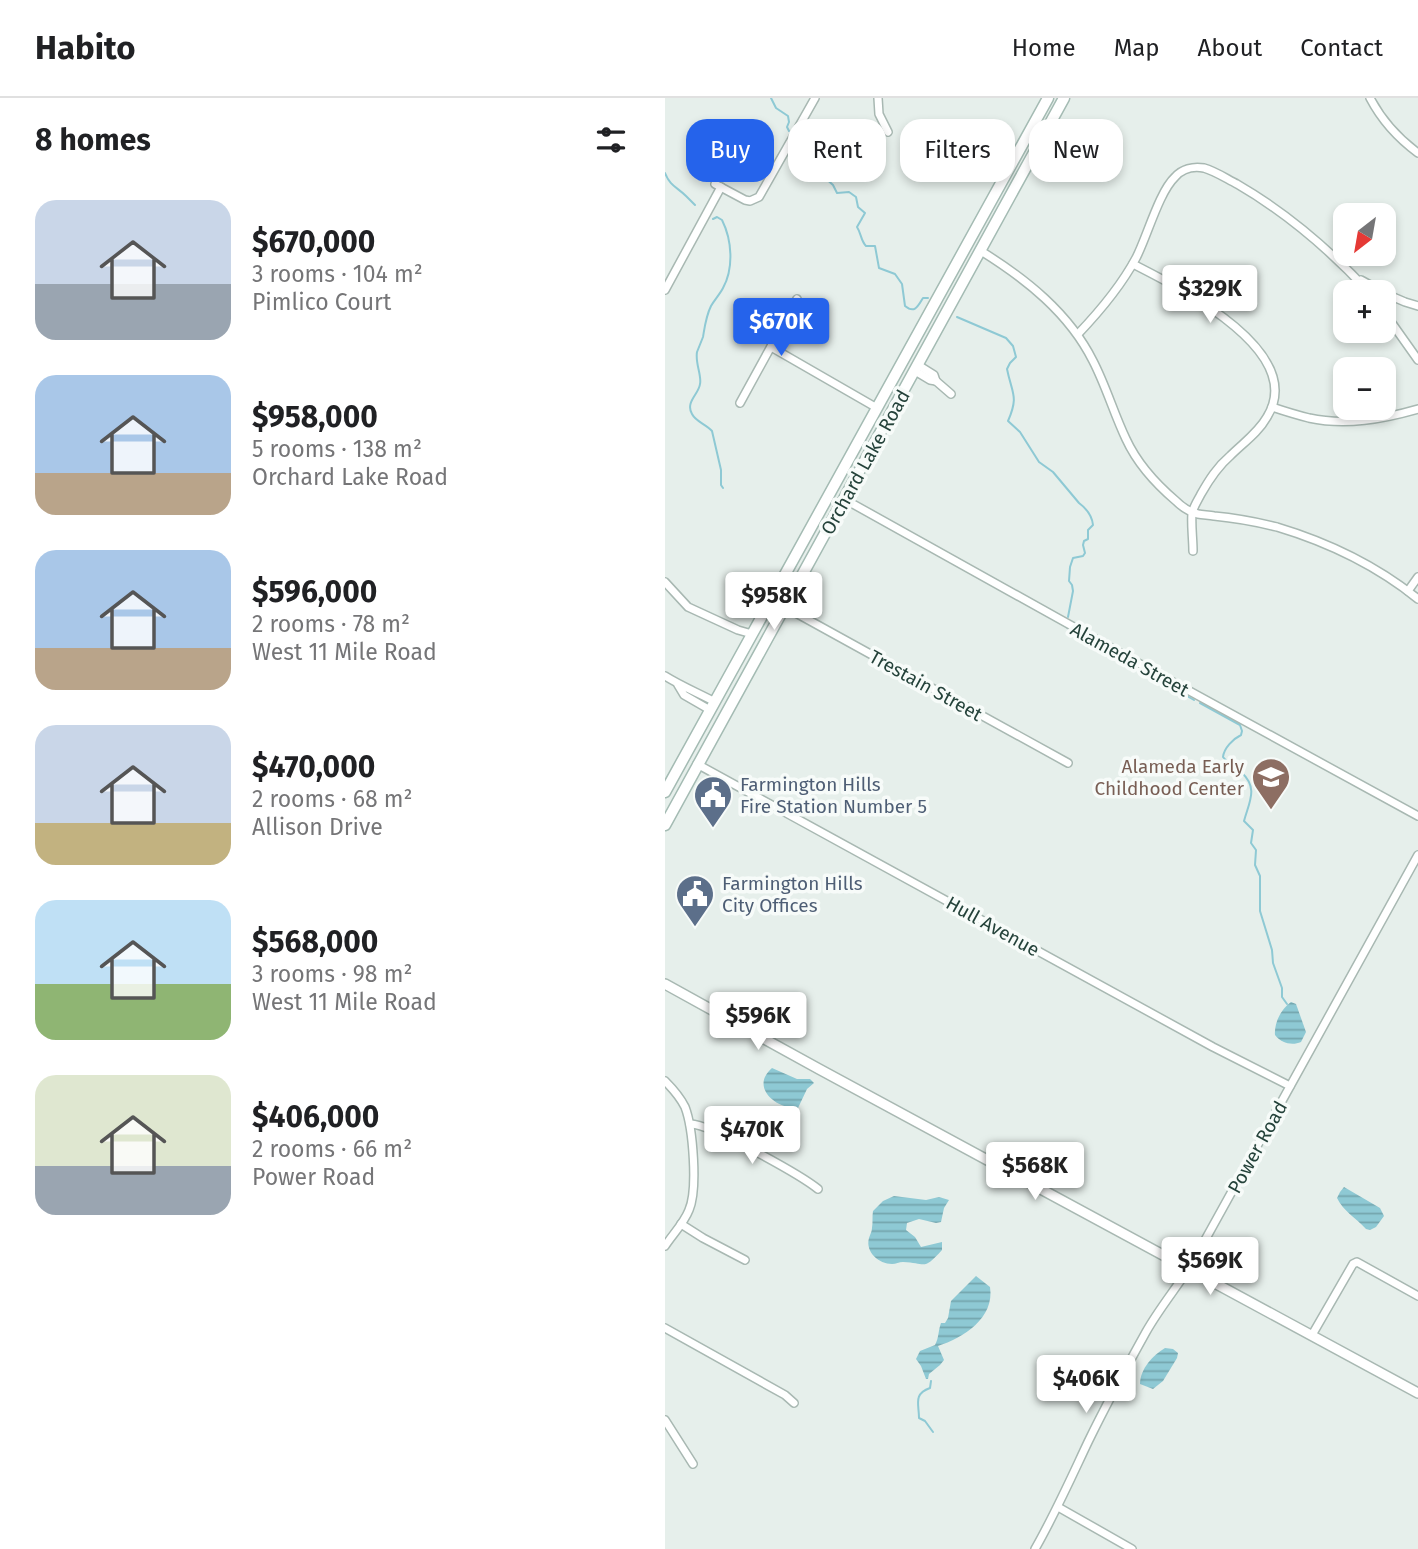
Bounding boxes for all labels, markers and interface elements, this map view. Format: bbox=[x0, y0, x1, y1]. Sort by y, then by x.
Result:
text: Habito bbox=[35, 28, 136, 68]
text: Home bbox=[1012, 34, 1076, 62]
text: Map bbox=[1114, 34, 1160, 62]
text: About bbox=[1198, 34, 1262, 62]
text: Contact bbox=[1300, 34, 1383, 62]
chip: Buy bbox=[686, 119, 774, 182]
chip: Rent bbox=[788, 119, 886, 182]
chip: Filters bbox=[900, 119, 1015, 182]
chip: New bbox=[1029, 119, 1123, 182]
icon: filters bbox=[592, 121, 630, 159]
text: 8 homes bbox=[35, 122, 151, 158]
north arrow bbox=[1333, 203, 1397, 266]
map controls bbox=[1333, 203, 1396, 420]
text: $670,000 bbox=[252, 224, 375, 260]
icon: home bbox=[91, 228, 175, 312]
text: 3 rooms · 104 m² bbox=[252, 260, 423, 288]
pin: $329K bbox=[1161, 266, 1259, 325]
text: $329K bbox=[1178, 274, 1242, 302]
button: + bbox=[1333, 280, 1396, 343]
text: Pimlico Court bbox=[252, 288, 391, 316]
pin: $670K bbox=[732, 299, 830, 358]
text: $670K bbox=[749, 307, 813, 335]
button: − bbox=[1333, 357, 1396, 420]
street label: Orchard Lake Road bbox=[816, 386, 915, 539]
text: $958,000 bbox=[252, 399, 378, 435]
icon: home bbox=[91, 403, 175, 487]
text: 5 rooms · 138 m² bbox=[252, 435, 422, 463]
text: Orchard Lake Road bbox=[252, 463, 448, 491]
pin: $958K bbox=[725, 573, 823, 632]
text: $596,000 bbox=[252, 574, 377, 610]
icon: home bbox=[91, 578, 175, 662]
text: $958K bbox=[741, 581, 807, 609]
text: 2 rooms · 78 m² bbox=[252, 610, 410, 638]
street label: Alameda Street bbox=[1067, 617, 1193, 701]
text: West 11 Mile Road bbox=[252, 638, 437, 666]
street label: Trestain Street bbox=[865, 645, 986, 726]
text: $470,000 bbox=[252, 749, 375, 785]
icon: home bbox=[91, 753, 175, 837]
place label: Alameda Early Childhood Center bbox=[1094, 755, 1245, 800]
school or university icon: Alameda Early Childhood Center bbox=[1250, 756, 1292, 811]
place label: Farmington Hills Fire Station Number 5 bbox=[740, 773, 927, 818]
public building icon: Farmington Hills Fire Station Number 5 bbox=[692, 774, 734, 829]
text: 2 rooms · 68 m² bbox=[252, 785, 413, 813]
text: Allison Drive bbox=[252, 813, 383, 841]
place label: Farmington Hills City Offices bbox=[722, 872, 863, 917]
public building icon: Farmington Hills City Offices bbox=[674, 873, 716, 928]
street label: Hull Avenue bbox=[942, 891, 1043, 962]
text: $568,000 bbox=[252, 924, 378, 960]
icon: home bbox=[91, 928, 175, 1012]
text: 3 rooms · 98 m² bbox=[252, 960, 412, 988]
text: West 11 Mile Road bbox=[252, 988, 437, 1016]
pin: $596K bbox=[709, 992, 807, 1052]
text: $596K bbox=[725, 1001, 791, 1029]
street label: Power Road bbox=[1223, 1097, 1292, 1197]
text: $406,000 bbox=[252, 1099, 379, 1135]
icon: home bbox=[91, 1103, 175, 1187]
pin: $470K bbox=[703, 1107, 801, 1166]
text: $470K bbox=[720, 1115, 784, 1143]
text: 2 rooms · 66 m² bbox=[252, 1135, 412, 1163]
pin: $568K bbox=[986, 1142, 1084, 1202]
text: $568K bbox=[1002, 1151, 1068, 1179]
text: Power Road bbox=[252, 1163, 375, 1191]
pin: $569K bbox=[1161, 1238, 1259, 1297]
text: $569K bbox=[1177, 1246, 1243, 1274]
pin: $406K bbox=[1037, 1356, 1135, 1415]
text: $406K bbox=[1053, 1364, 1119, 1392]

